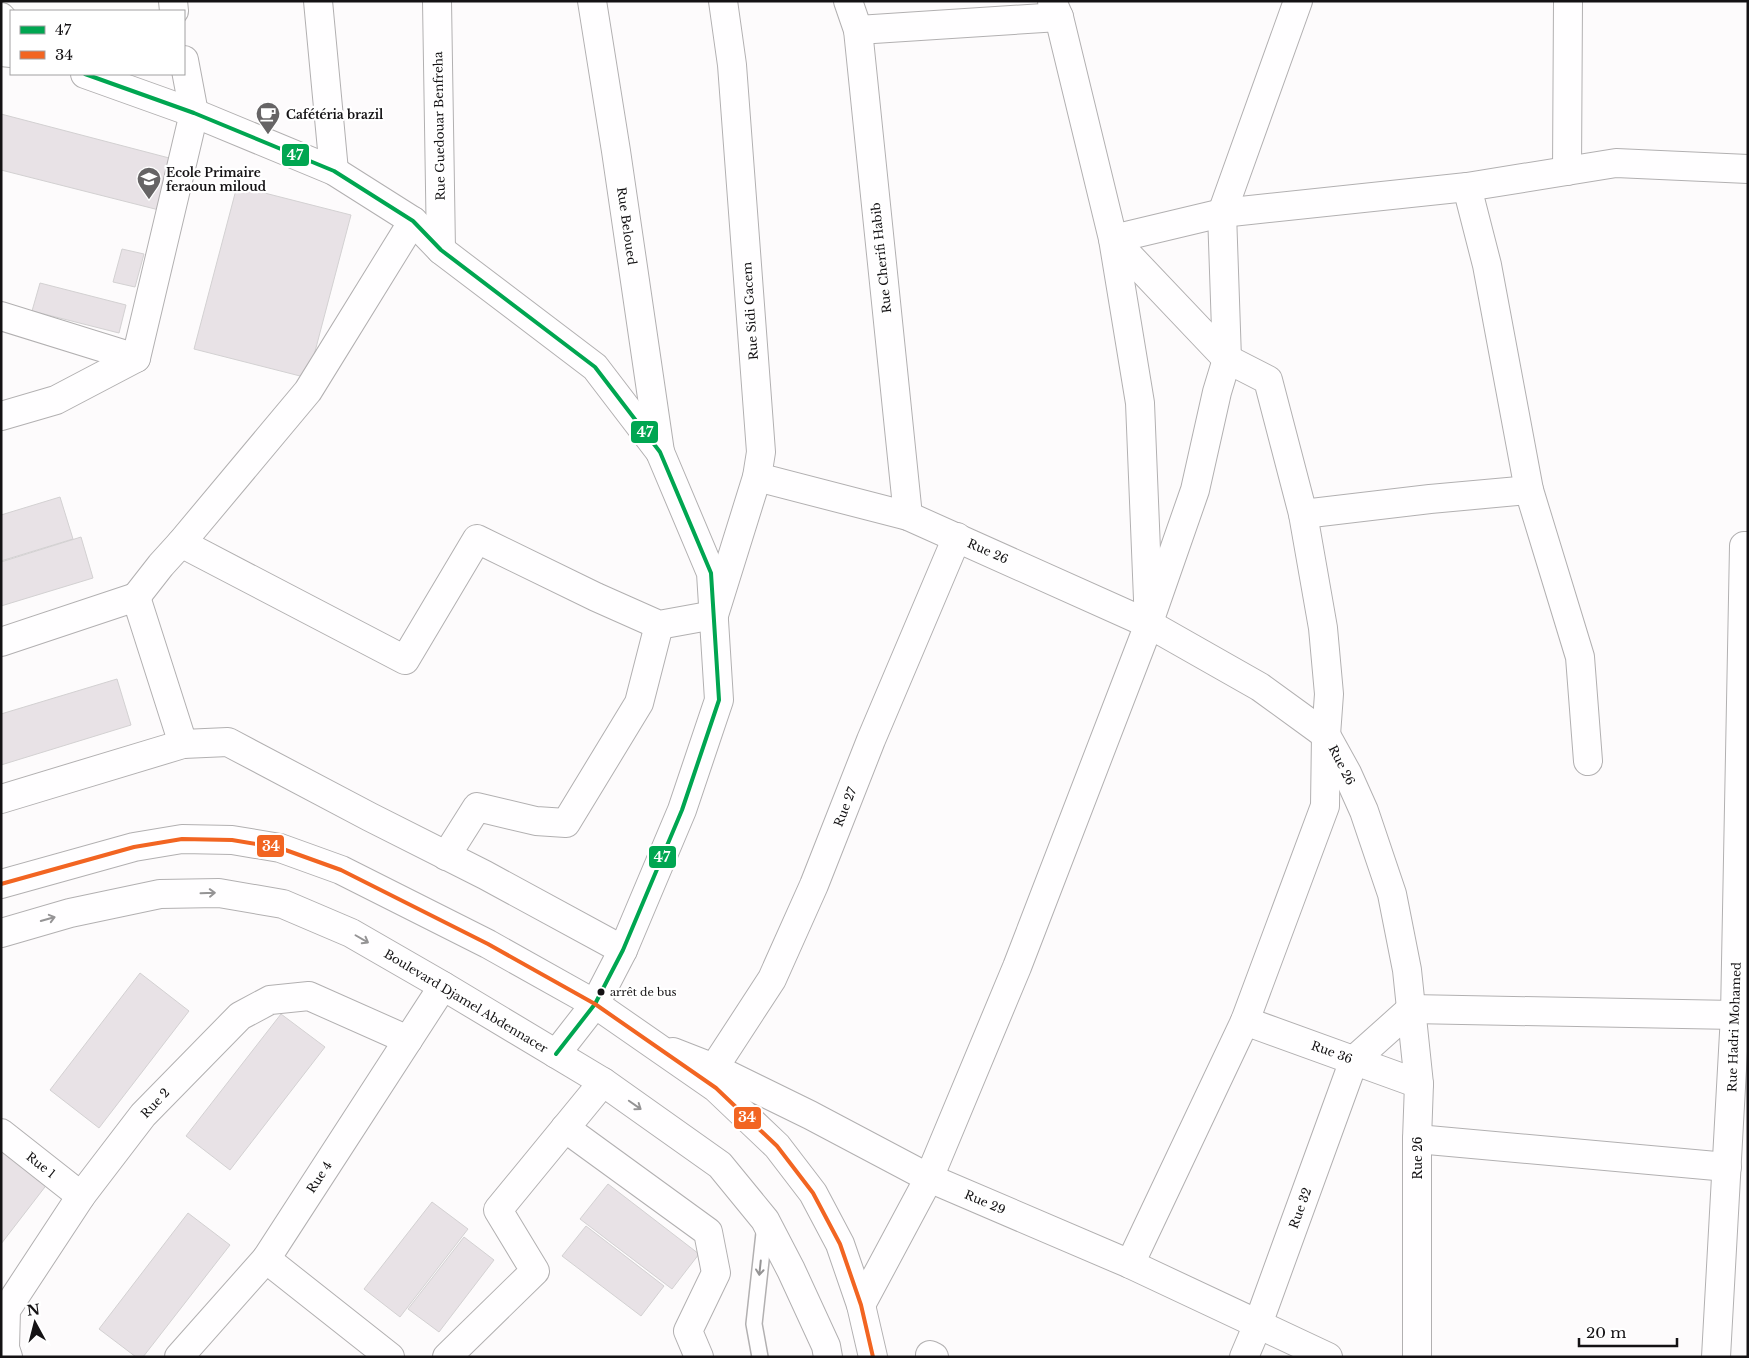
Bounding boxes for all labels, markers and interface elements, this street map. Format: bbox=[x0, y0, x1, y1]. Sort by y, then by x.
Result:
legend bbox=[10, 10, 185, 75]
text: 47 bbox=[55, 20, 72, 39]
text: 34 bbox=[55, 45, 73, 64]
street label: Rue Guedouar Benfreha bbox=[430, 51, 448, 201]
cafe icon: Cafétéria brazil bbox=[255, 101, 281, 135]
place label: Cafétéria brazil bbox=[286, 107, 384, 122]
line badge: 47 bbox=[281, 143, 310, 167]
text: 47 bbox=[287, 146, 304, 164]
place label: Ecole Primaire feraoun miloud bbox=[166, 165, 267, 194]
school or university icon: Ecole Primaire feraoun miloud bbox=[136, 166, 162, 200]
street label: Rue Beloued bbox=[614, 186, 640, 266]
street label: Rue Cherifi Habib bbox=[868, 202, 894, 314]
street label: Rue Sidi Gacem bbox=[739, 261, 761, 361]
line badge: 47 bbox=[630, 420, 659, 444]
text: 47 bbox=[637, 423, 654, 441]
street label: Rue 26 bbox=[965, 535, 1011, 567]
street label: Rue 26 bbox=[1326, 742, 1359, 788]
street label: Rue 27 bbox=[831, 784, 860, 829]
line badge: 34 bbox=[256, 834, 285, 858]
text: 34 bbox=[262, 837, 280, 855]
line badge: 47 bbox=[648, 845, 677, 869]
text: 47 bbox=[654, 848, 671, 866]
one-way arrow bbox=[200, 888, 216, 898]
one-way arrow bbox=[40, 914, 56, 924]
one-way arrow bbox=[354, 935, 368, 945]
street label: Boulevard Djamel Abdennacer bbox=[381, 946, 551, 1056]
street label: Rue Hadri Mohamed bbox=[1724, 962, 1744, 1092]
place label: arrêt de bus bbox=[610, 985, 677, 999]
marker: arrêt de bus bbox=[596, 987, 606, 997]
street label: Rue 36 bbox=[1309, 1038, 1355, 1066]
street label: Rue 2 bbox=[138, 1085, 172, 1121]
one-way arrow bbox=[628, 1100, 642, 1110]
line badge: 34 bbox=[733, 1106, 762, 1130]
text: 34 bbox=[738, 1108, 756, 1126]
street label: Rue 26 bbox=[1410, 1136, 1425, 1179]
street label: Rue 1 bbox=[23, 1149, 59, 1181]
street label: Rue 4 bbox=[303, 1158, 335, 1196]
street label: Rue 32 bbox=[1286, 1185, 1314, 1231]
street label: Rue 29 bbox=[962, 1187, 1008, 1217]
one-way arrow bbox=[755, 1260, 765, 1276]
north arrow bbox=[10, 1298, 60, 1348]
text: N bbox=[26, 1300, 41, 1320]
scale bar bbox=[1579, 1316, 1676, 1348]
text: 20 m bbox=[1586, 1323, 1626, 1342]

